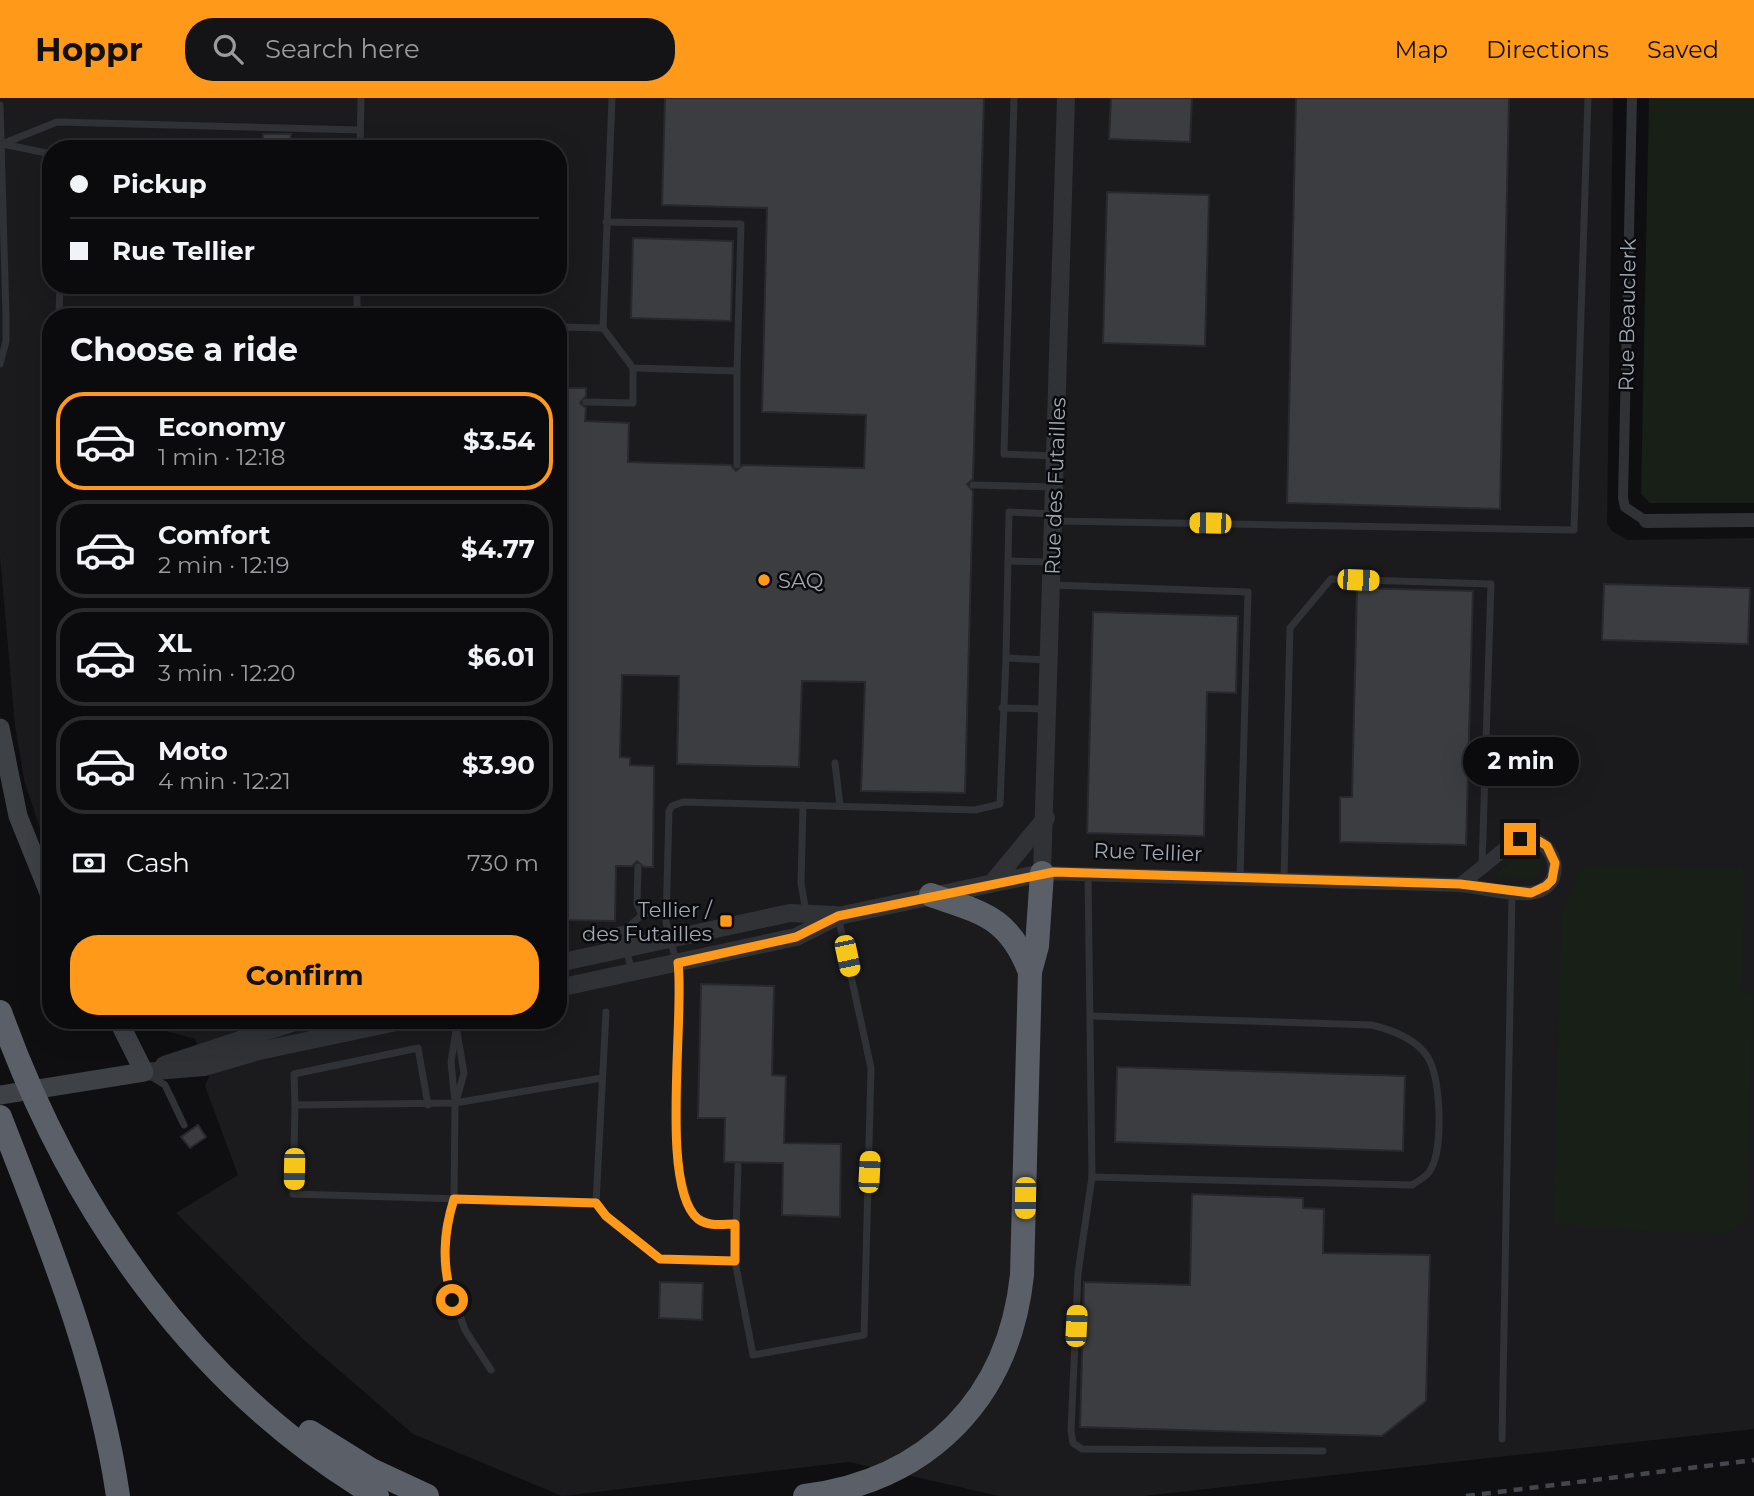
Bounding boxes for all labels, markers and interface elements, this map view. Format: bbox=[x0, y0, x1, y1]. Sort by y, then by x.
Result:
search box bbox=[185, 18, 675, 81]
text: Hoppr bbox=[35, 29, 143, 69]
icon: search bbox=[209, 30, 247, 68]
text: Search here bbox=[265, 33, 420, 65]
text: Map bbox=[1395, 35, 1448, 64]
text: Directions bbox=[1486, 35, 1609, 64]
text: Saved bbox=[1647, 35, 1719, 64]
text: Pickup bbox=[112, 168, 207, 200]
text: Rue Tellier bbox=[112, 235, 255, 267]
street label: Rue Beauclerk bbox=[1613, 238, 1641, 392]
text: Choose a ride bbox=[70, 330, 298, 369]
street label: Rue des Futailles bbox=[1039, 397, 1071, 575]
icon: car bbox=[74, 410, 137, 473]
text: Economy bbox=[158, 411, 285, 443]
text: $3.54 bbox=[463, 425, 535, 457]
text: 1 min · 12:18 bbox=[158, 443, 286, 471]
car bbox=[1189, 512, 1232, 534]
icon: car bbox=[74, 518, 137, 581]
text: Comfort bbox=[158, 519, 270, 551]
text: $4.77 bbox=[461, 533, 535, 565]
text: 2 min · 12:19 bbox=[158, 551, 290, 579]
place label: SAQ bbox=[778, 568, 824, 593]
car bbox=[1337, 569, 1380, 591]
marker: SAQ bbox=[756, 572, 772, 588]
icon: car bbox=[74, 626, 137, 689]
text: XL bbox=[158, 627, 192, 659]
text: $6.01 bbox=[467, 641, 535, 673]
text: 3 min · 12:20 bbox=[158, 659, 295, 687]
icon: car bbox=[74, 734, 137, 797]
text: Moto bbox=[158, 735, 228, 767]
callout: 2 min bbox=[1462, 738, 1578, 786]
text: 2 min bbox=[1487, 747, 1555, 775]
text: $3.90 bbox=[462, 749, 535, 781]
text: 4 min · 12:21 bbox=[158, 767, 291, 795]
route end bbox=[1504, 823, 1536, 855]
street label: Rue Tellier bbox=[1093, 838, 1203, 866]
icon: cash bbox=[70, 844, 108, 882]
text: Cash bbox=[126, 847, 190, 879]
text: 730 m bbox=[467, 849, 539, 877]
place label: Tellier / des Futailles bbox=[582, 897, 713, 946]
marker: Tellier / des Futailles bbox=[718, 913, 734, 929]
car bbox=[833, 933, 862, 979]
button: Confirm bbox=[70, 935, 539, 1015]
car bbox=[284, 1148, 305, 1190]
car bbox=[858, 1150, 881, 1194]
car bbox=[1015, 1177, 1036, 1219]
route start bbox=[436, 1284, 468, 1316]
car bbox=[1065, 1304, 1088, 1348]

